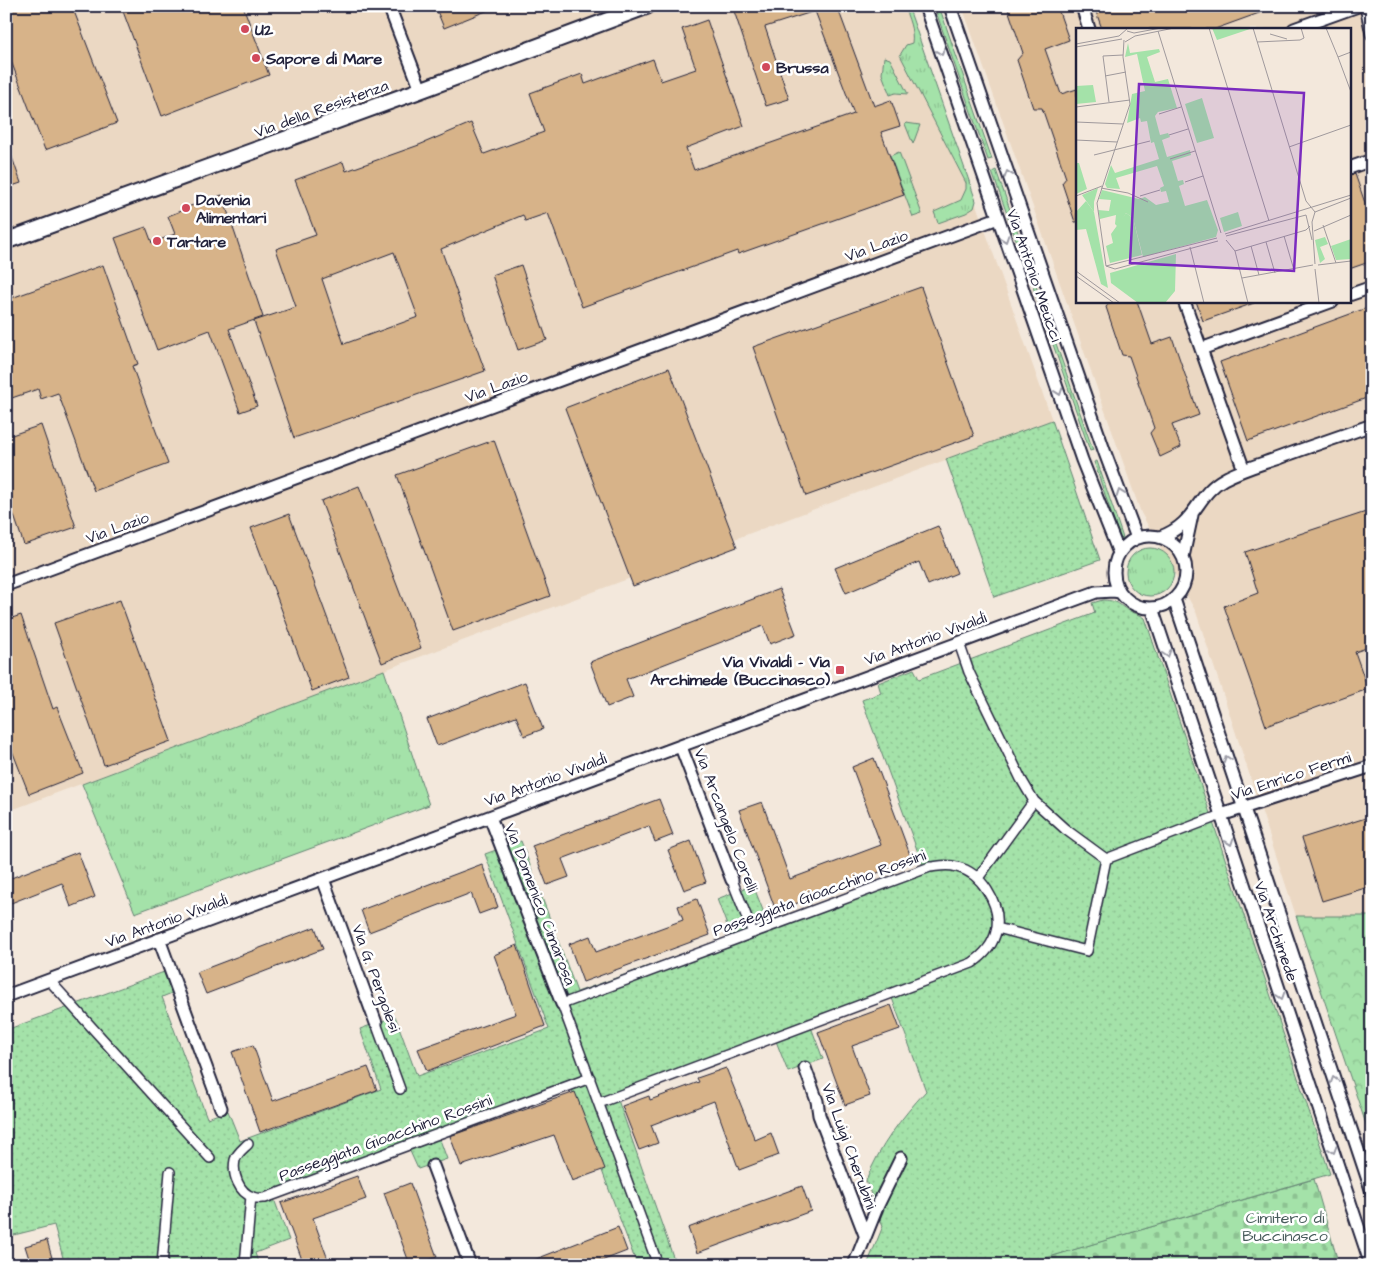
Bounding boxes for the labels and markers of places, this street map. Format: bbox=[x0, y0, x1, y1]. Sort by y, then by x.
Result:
place label: U2 bbox=[255, 19, 274, 41]
marker: U2 bbox=[239, 23, 251, 35]
place label: Sapore di Mare bbox=[265, 48, 382, 70]
marker: Sapore di Mare bbox=[250, 52, 262, 64]
place label: Brussa bbox=[776, 57, 829, 79]
marker: Brussa bbox=[760, 61, 772, 73]
place label: Davenia Alimentari bbox=[196, 189, 267, 229]
marker: Davenia Alimentari bbox=[180, 202, 192, 214]
place label: Tartare bbox=[166, 231, 226, 253]
marker: Tartare bbox=[151, 235, 163, 247]
place label: Via Vivaldi - Via Archimede (Buccinasco) bbox=[650, 651, 831, 691]
marker: Via Vivaldi - Via Archimede (Buccinasco) bbox=[834, 664, 846, 676]

